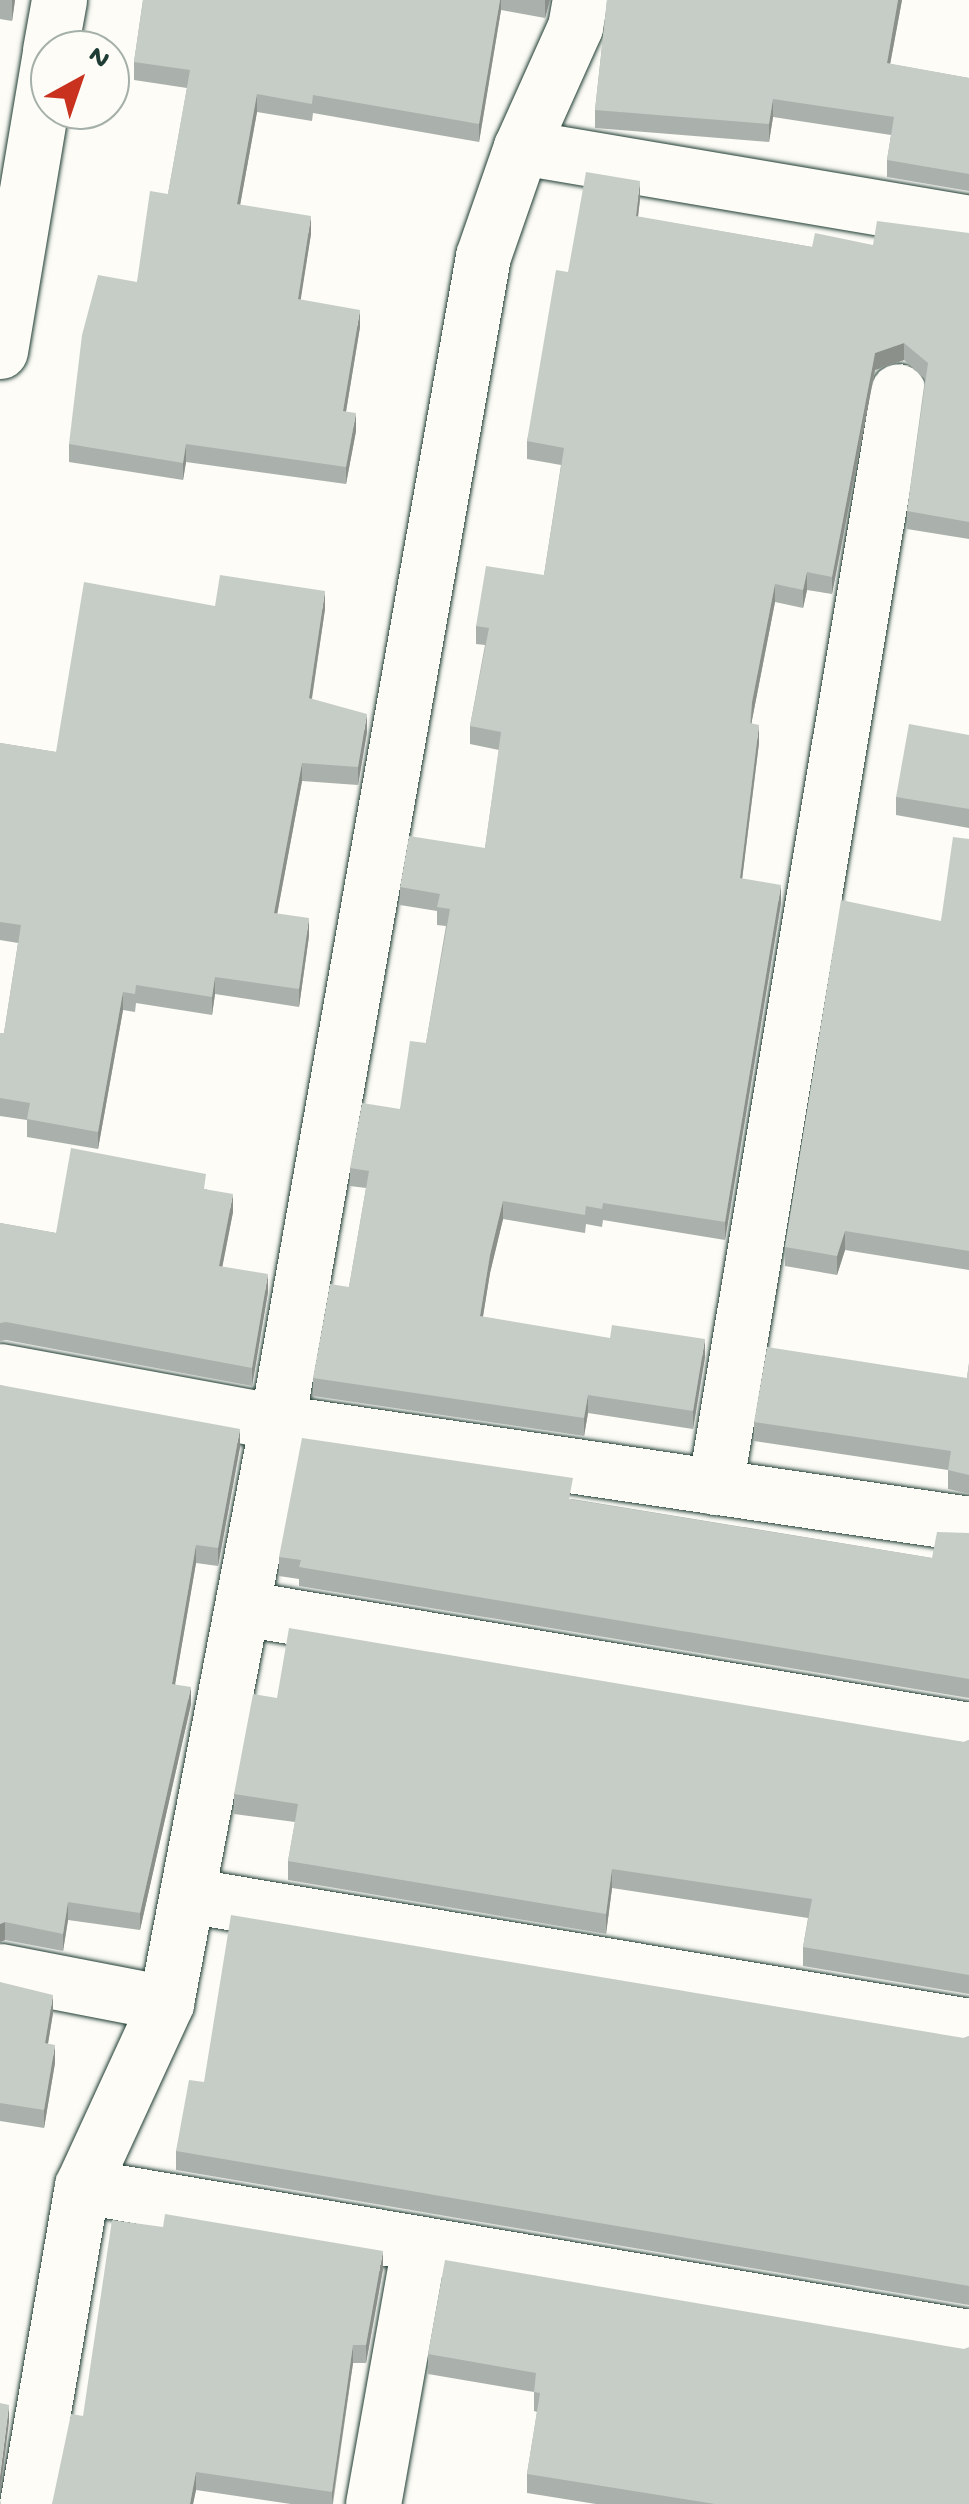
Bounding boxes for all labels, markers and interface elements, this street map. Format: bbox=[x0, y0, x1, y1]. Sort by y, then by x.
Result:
north arrow bbox=[30, 30, 130, 130]
text: N bbox=[81, 40, 116, 77]

